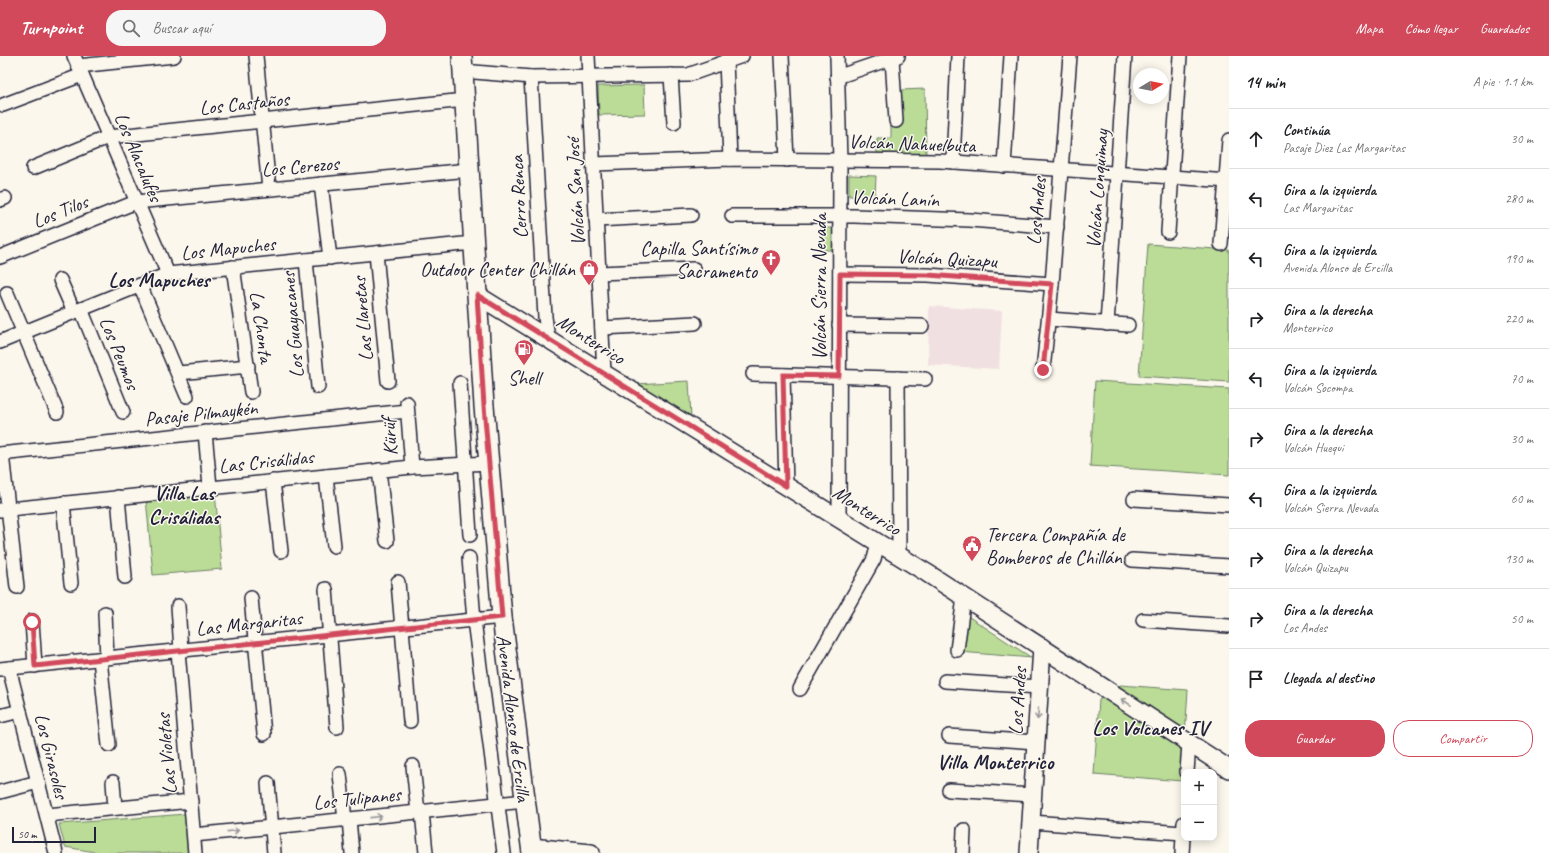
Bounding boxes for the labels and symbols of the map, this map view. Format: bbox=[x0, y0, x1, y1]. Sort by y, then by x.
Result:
north arrow bbox=[1133, 68, 1169, 104]
street label: Los Castaños bbox=[198, 86, 292, 121]
street label: Los Alacalufes bbox=[109, 109, 169, 207]
street label: Volcán Lonquimay bbox=[1081, 128, 1114, 249]
street label: Volcán Nahuelbuta bbox=[848, 129, 978, 158]
street label: Volcán San José bbox=[560, 134, 591, 246]
street label: Los Cerezos bbox=[260, 150, 342, 182]
street label: Cerro Renca bbox=[504, 153, 533, 239]
street label: Los Andes bbox=[1021, 174, 1052, 246]
street label: Volcán Lanín bbox=[850, 184, 941, 213]
street label: Los Tilos bbox=[29, 188, 93, 234]
street label: Volcán Sierra Nevada bbox=[807, 212, 832, 360]
street label: Los Mapuches bbox=[180, 231, 279, 266]
place label: Capilla Santísimo Sacramento bbox=[640, 236, 759, 284]
street label: Volcán Quizapu bbox=[896, 243, 999, 274]
church icon: Capilla Santísimo Sacramento bbox=[760, 248, 782, 276]
place label: Outdoor Center Chillán bbox=[420, 257, 576, 282]
shop icon: Outdoor Center Chillán bbox=[578, 258, 600, 286]
district label: Los Mapuches bbox=[109, 267, 212, 293]
street label: Los Guayacanes bbox=[275, 269, 310, 379]
street label: Las Llaretas bbox=[346, 274, 379, 362]
street label: La Chonta bbox=[244, 290, 279, 366]
street label: Monterrico bbox=[552, 309, 630, 371]
street label: Los Peumos bbox=[94, 313, 146, 395]
fuel station icon: Shell bbox=[513, 338, 535, 366]
route end bbox=[1034, 361, 1052, 379]
place label: Shell bbox=[508, 366, 544, 391]
street label: Pasaje Pilmaykén bbox=[144, 395, 260, 432]
street label: Kürüf bbox=[375, 413, 403, 457]
street label: Las Crisálidas bbox=[218, 444, 317, 479]
district label: Villa Las Crisálidas bbox=[149, 480, 222, 530]
street label: Monterrico bbox=[828, 480, 906, 542]
place label: Tercera Compañía de Bomberos de Chillán bbox=[986, 522, 1126, 570]
public building icon: Tercera Compañía de Bomberos de Chillán bbox=[961, 534, 983, 562]
street label: Las Margaritas bbox=[195, 605, 305, 641]
route start bbox=[23, 613, 41, 631]
street label: Avenida Alonso de Ercilla bbox=[491, 633, 536, 805]
street label: Los Andes bbox=[1003, 664, 1032, 736]
one-way arrow bbox=[1121, 698, 1132, 706]
one-way arrow bbox=[1035, 707, 1042, 720]
street label: Las Violetas bbox=[150, 710, 182, 795]
street label: Los Girasoles bbox=[29, 711, 75, 803]
district label: Los Volcanes IV bbox=[1092, 715, 1212, 741]
district label: Villa Monterrico bbox=[937, 749, 1055, 775]
street label: Los Tulipanes bbox=[312, 781, 404, 816]
one-way arrow bbox=[369, 813, 382, 820]
scale bar bbox=[12, 825, 96, 844]
one-way arrow bbox=[226, 828, 239, 835]

